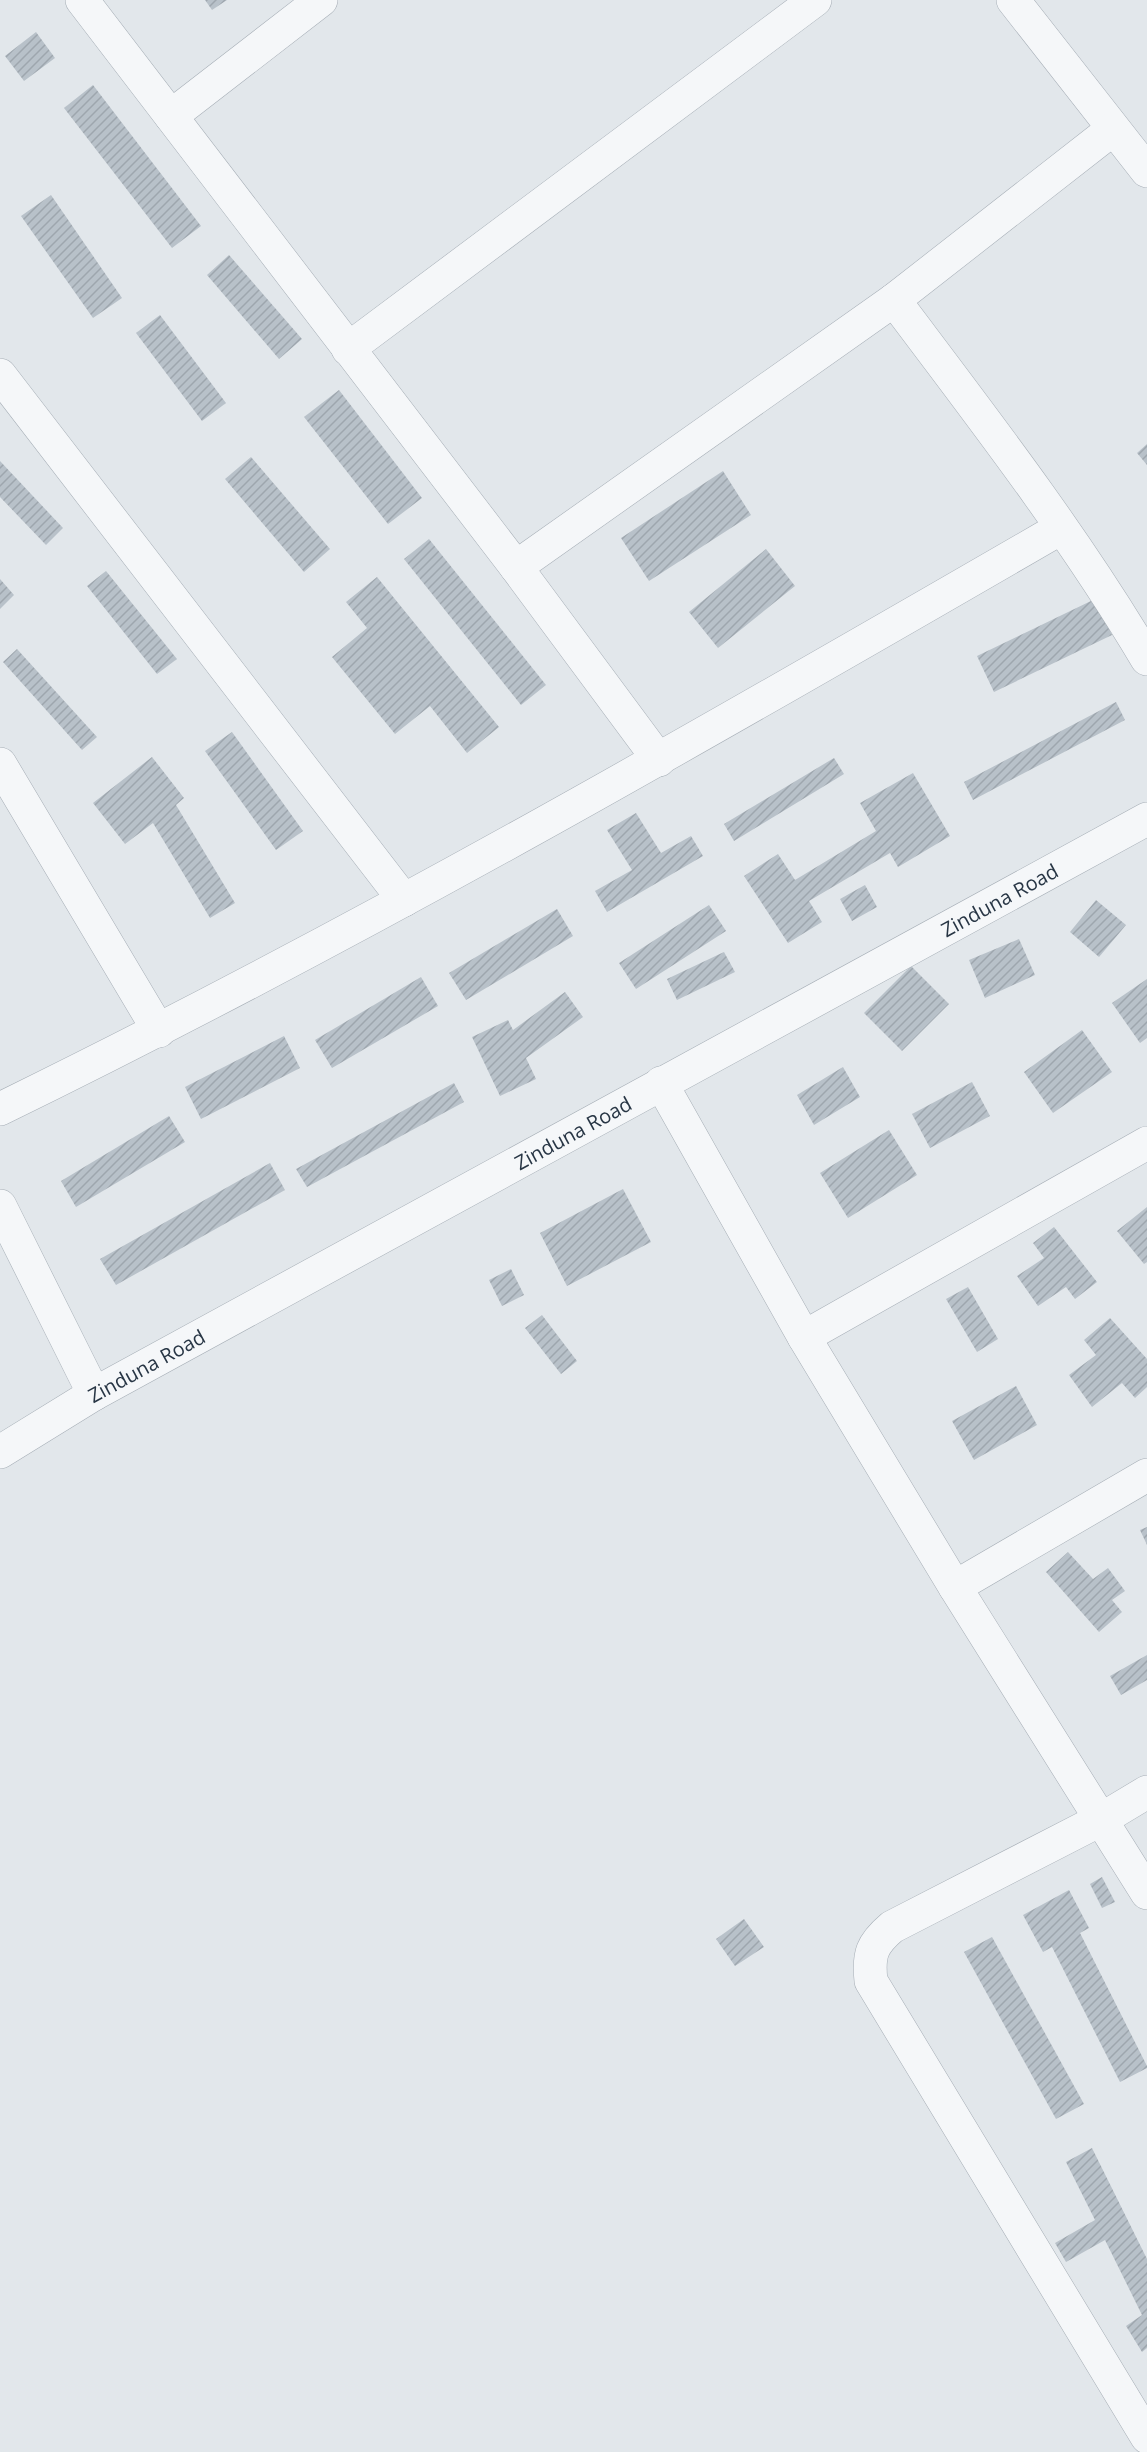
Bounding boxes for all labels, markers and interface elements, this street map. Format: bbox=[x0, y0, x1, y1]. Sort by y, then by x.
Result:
street label: Zinduna Road bbox=[936, 857, 1063, 943]
street label: Zinduna Road bbox=[509, 1090, 636, 1175]
street label: Zinduna Road bbox=[83, 1323, 210, 1408]

